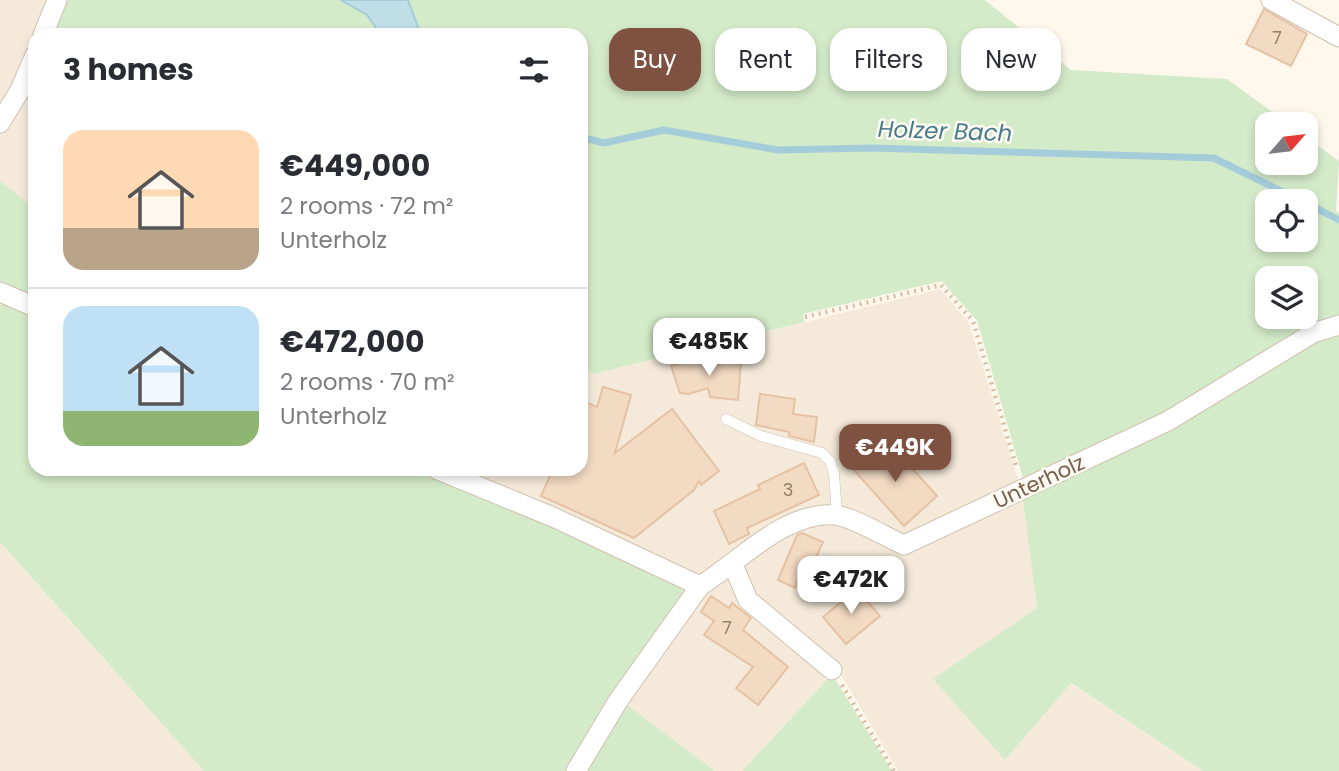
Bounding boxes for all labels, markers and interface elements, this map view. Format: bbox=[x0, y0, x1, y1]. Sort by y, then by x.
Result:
house number: 7 bbox=[1272, 25, 1282, 50]
chip: Buy bbox=[609, 28, 701, 91]
chip: Rent bbox=[715, 28, 816, 91]
chip: Filters bbox=[830, 28, 947, 91]
chip: New bbox=[961, 28, 1061, 91]
text: 3 homes bbox=[63, 48, 194, 91]
icon: filters bbox=[515, 51, 553, 89]
north arrow bbox=[1255, 112, 1318, 175]
map controls bbox=[1255, 112, 1318, 329]
water label: Holzer Bach bbox=[877, 113, 1013, 149]
text: €449,000 bbox=[280, 144, 430, 187]
icon: home bbox=[119, 158, 203, 242]
button: locate bbox=[1255, 189, 1318, 252]
text: 2 rooms · 72 m² bbox=[280, 190, 453, 222]
text: Unterholz bbox=[280, 224, 387, 256]
button: layers bbox=[1255, 266, 1318, 329]
pin: €485K bbox=[660, 318, 758, 378]
text: €472,000 bbox=[280, 320, 425, 363]
text: €485K bbox=[669, 325, 749, 357]
icon: home bbox=[119, 334, 203, 418]
text: 2 rooms · 70 m² bbox=[280, 366, 455, 398]
text: Unterholz bbox=[280, 400, 387, 432]
pin: €449K bbox=[846, 424, 944, 484]
text: €449K bbox=[855, 431, 935, 463]
street label: Unterholz bbox=[988, 448, 1089, 515]
house number: 3 bbox=[783, 477, 793, 502]
pin: €472K bbox=[802, 556, 900, 616]
text: €472K bbox=[813, 563, 889, 595]
house number: 7 bbox=[722, 615, 732, 640]

